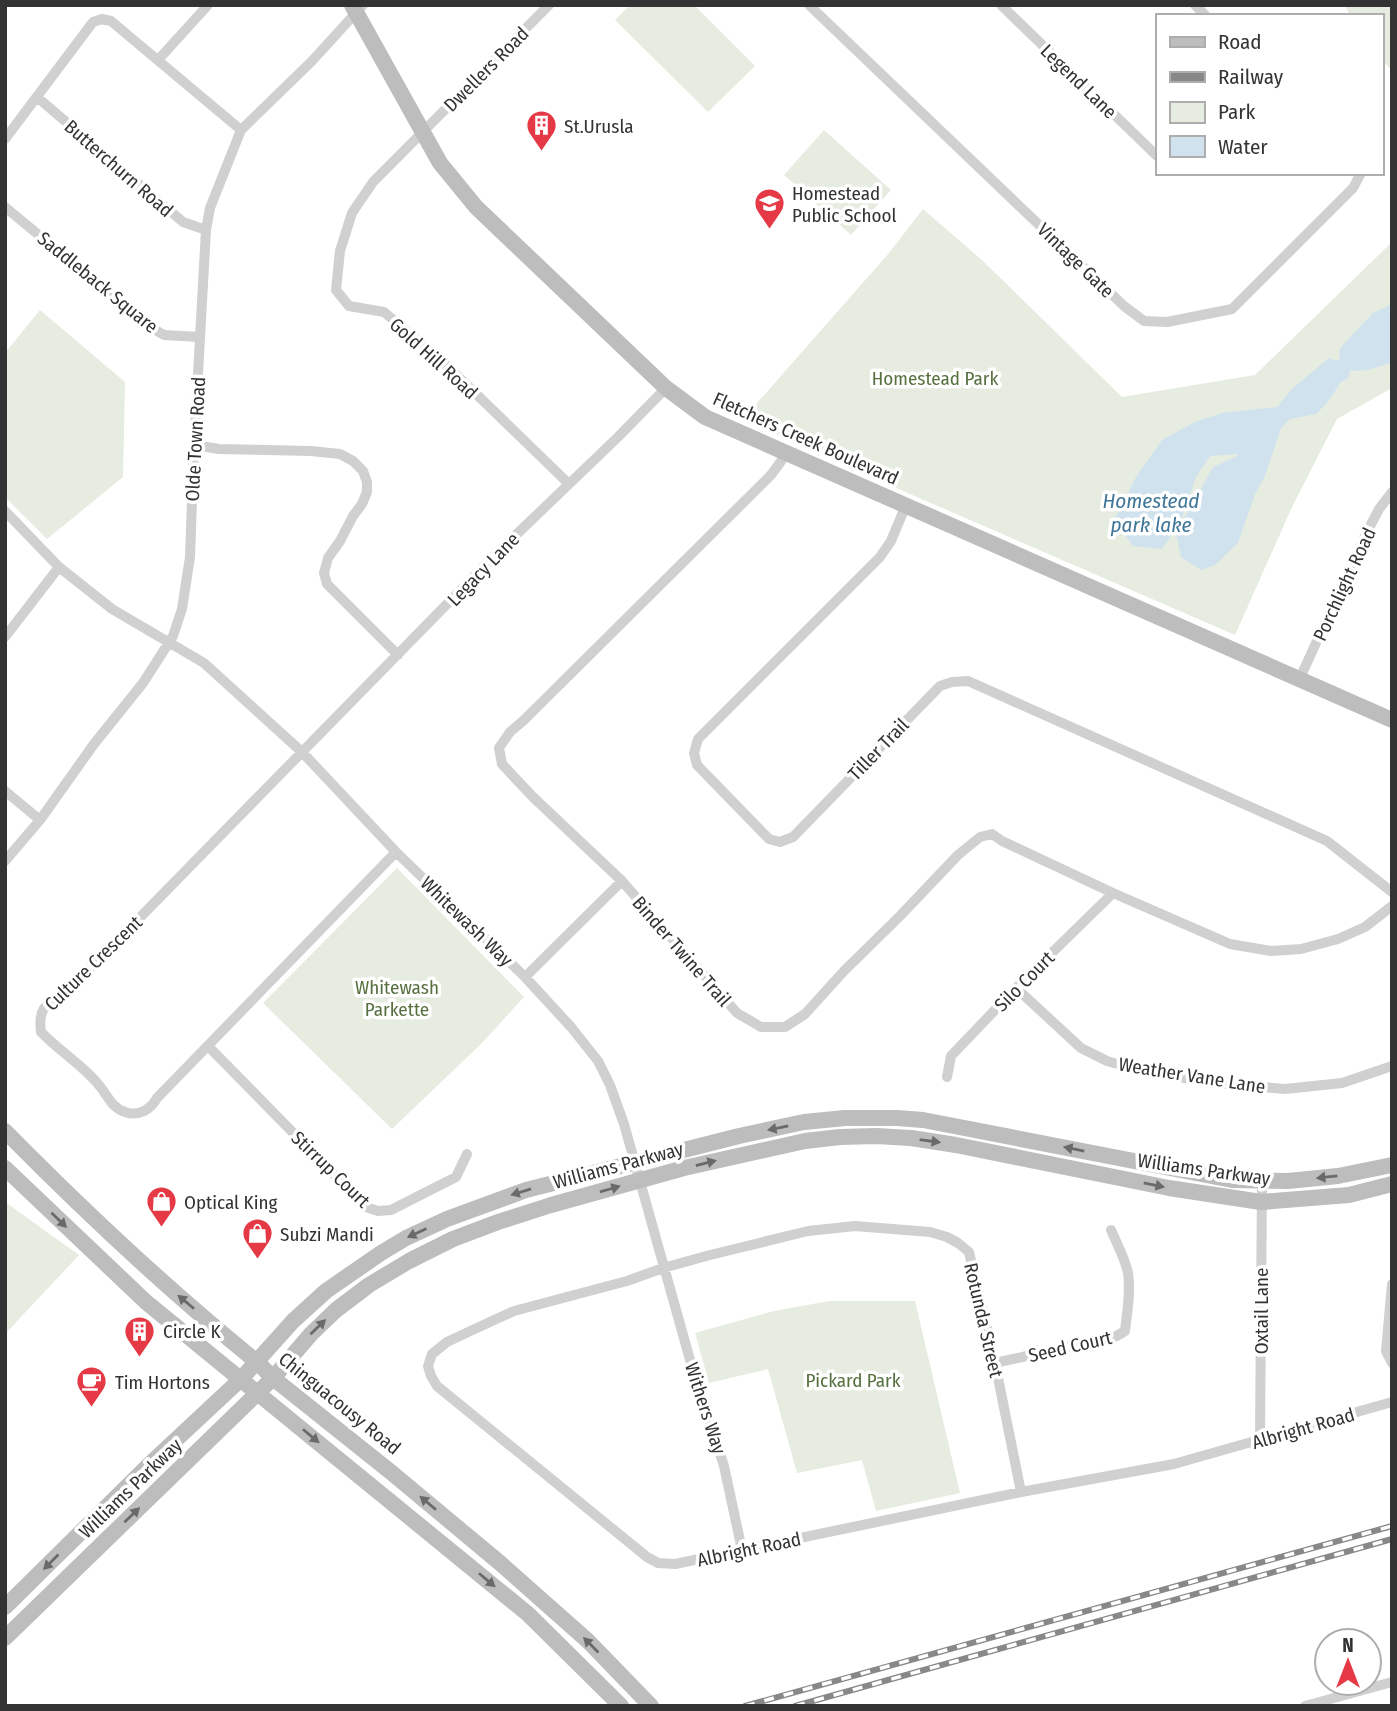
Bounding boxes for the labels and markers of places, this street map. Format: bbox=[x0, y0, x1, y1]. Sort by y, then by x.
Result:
building icon: St.Urusla bbox=[524, 109, 558, 153]
place label: St.Urusla bbox=[564, 115, 634, 138]
place label: Homestead Public School bbox=[792, 182, 897, 227]
school or university icon: Homestead Public School bbox=[752, 187, 786, 231]
shop icon: Optical King bbox=[144, 1185, 178, 1229]
place label: Optical King bbox=[184, 1191, 277, 1214]
shop icon: Subzi Mandi bbox=[240, 1217, 274, 1261]
place label: Subzi Mandi bbox=[280, 1223, 374, 1246]
building icon: Circle K bbox=[123, 1314, 157, 1358]
place label: Circle K bbox=[163, 1320, 221, 1343]
cafe icon: Tim Hortons bbox=[75, 1365, 109, 1409]
place label: Tim Hortons bbox=[115, 1371, 210, 1394]

